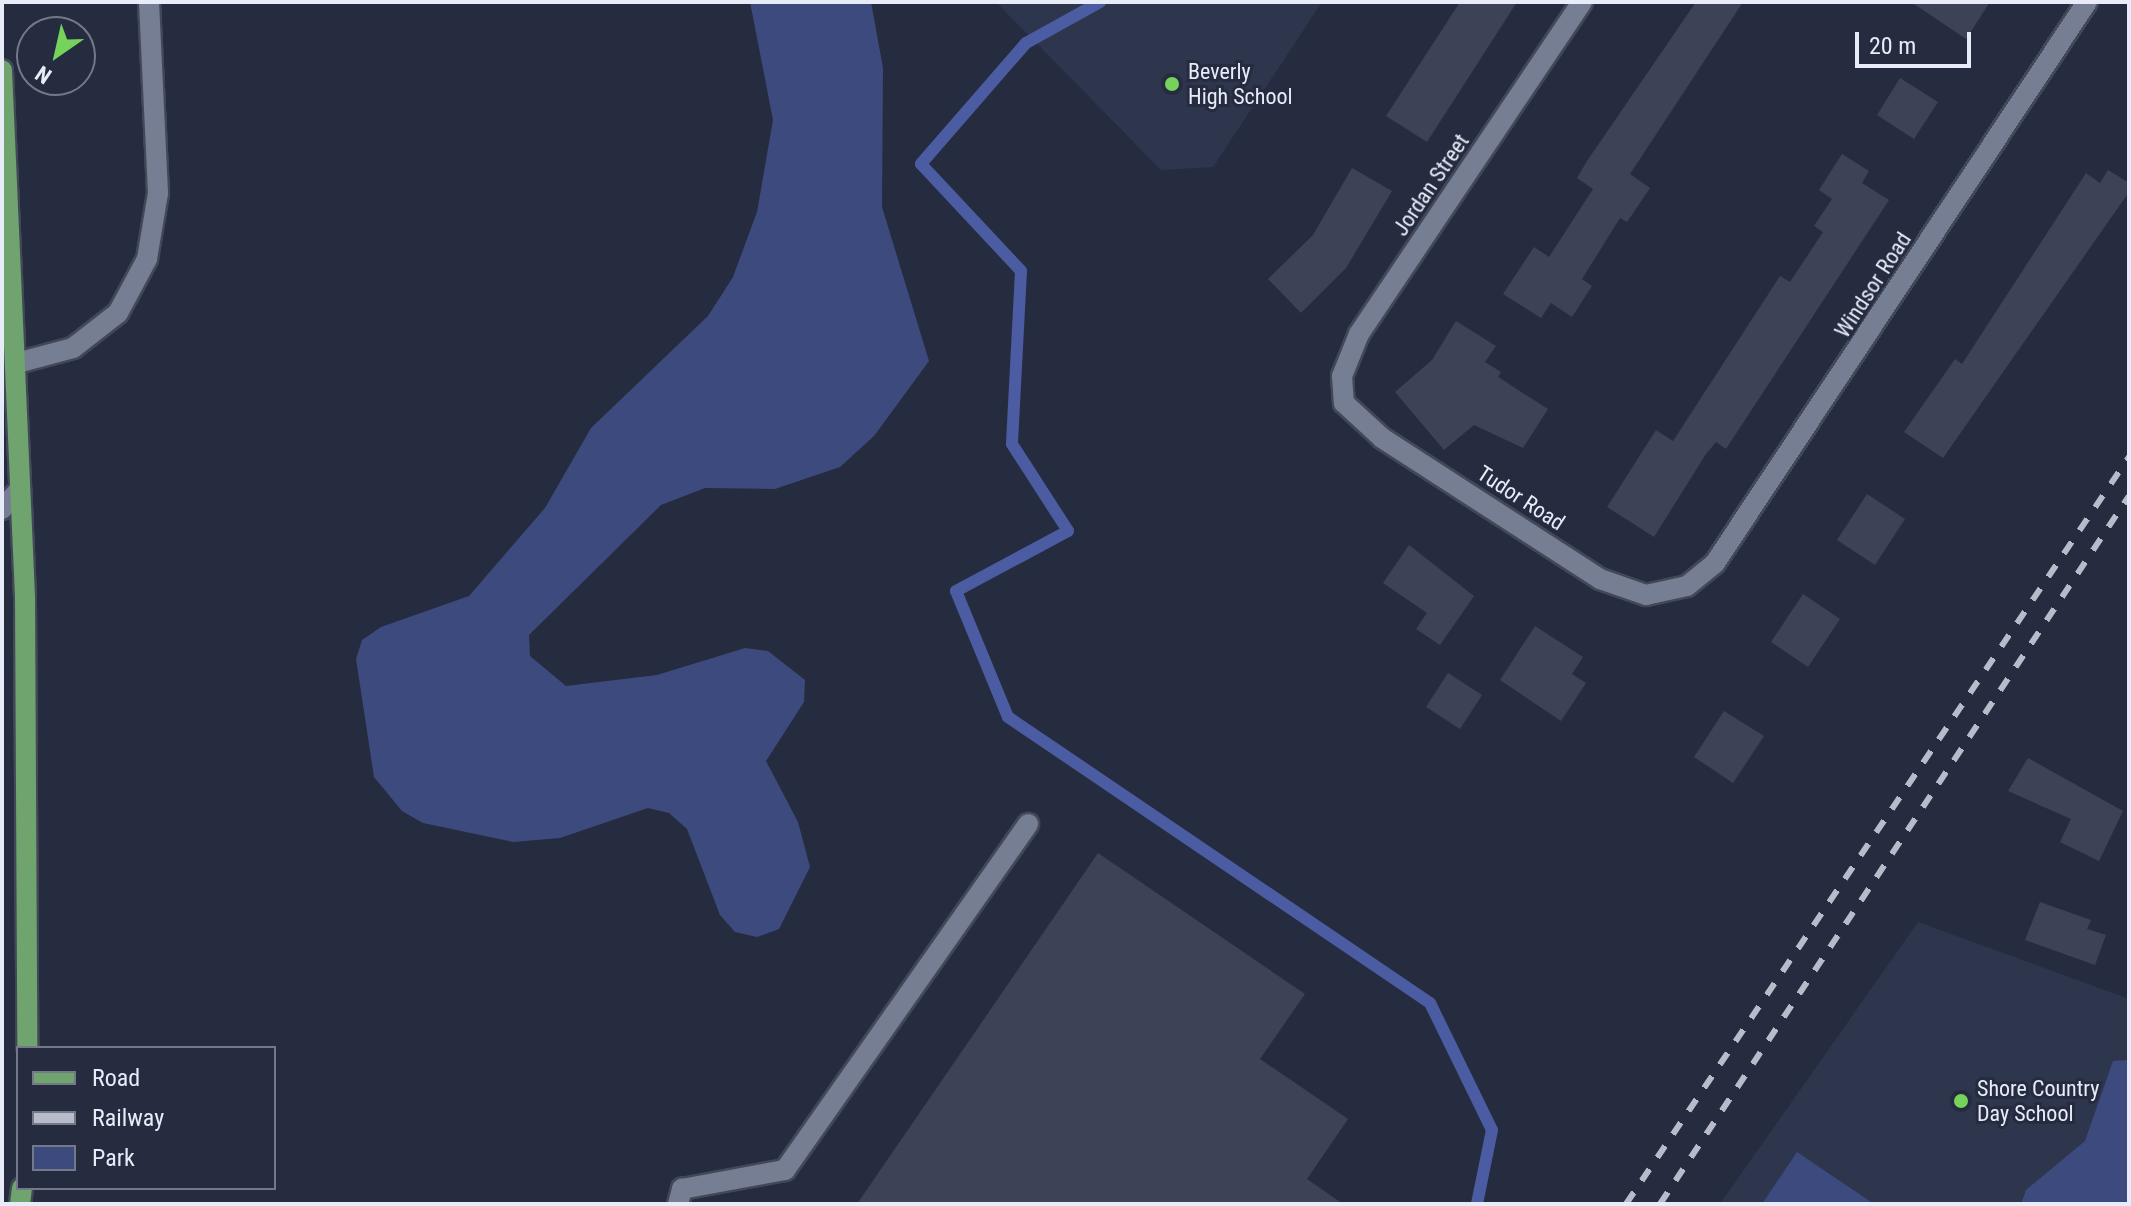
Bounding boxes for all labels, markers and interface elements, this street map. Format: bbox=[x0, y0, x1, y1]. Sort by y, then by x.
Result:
north arrow bbox=[16, 16, 96, 96]
scale bar bbox=[1859, 16, 1975, 66]
text: 20 m bbox=[1869, 32, 1916, 60]
place label: Beverly High School bbox=[1188, 58, 1293, 110]
text: N bbox=[31, 61, 56, 89]
marker: Beverly High School bbox=[1163, 75, 1181, 93]
street label: Jordan Street bbox=[1387, 129, 1475, 241]
street label: Windsor Road bbox=[1829, 227, 1917, 343]
street label: Tudor Road bbox=[1472, 460, 1570, 536]
legend bbox=[16, 1046, 276, 1190]
text: Road bbox=[92, 1064, 140, 1092]
place label: Shore Country Day School bbox=[1977, 1075, 2099, 1126]
marker: Shore Country Day School bbox=[1952, 1092, 1970, 1110]
text: Railway bbox=[92, 1104, 164, 1132]
text: Park bbox=[92, 1144, 135, 1172]

